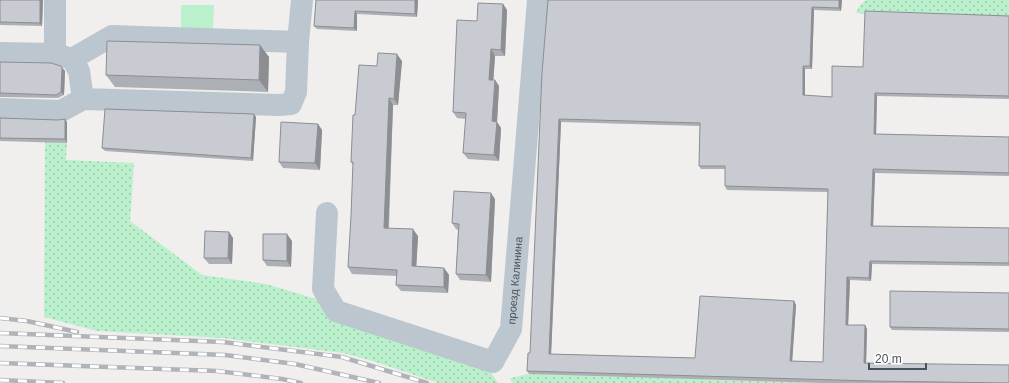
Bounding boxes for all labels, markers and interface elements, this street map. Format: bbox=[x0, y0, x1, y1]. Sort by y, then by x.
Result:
street label: проезд Калинина bbox=[505, 235, 525, 325]
scale bar bbox=[869, 345, 926, 371]
text: 20 m bbox=[875, 352, 902, 366]

